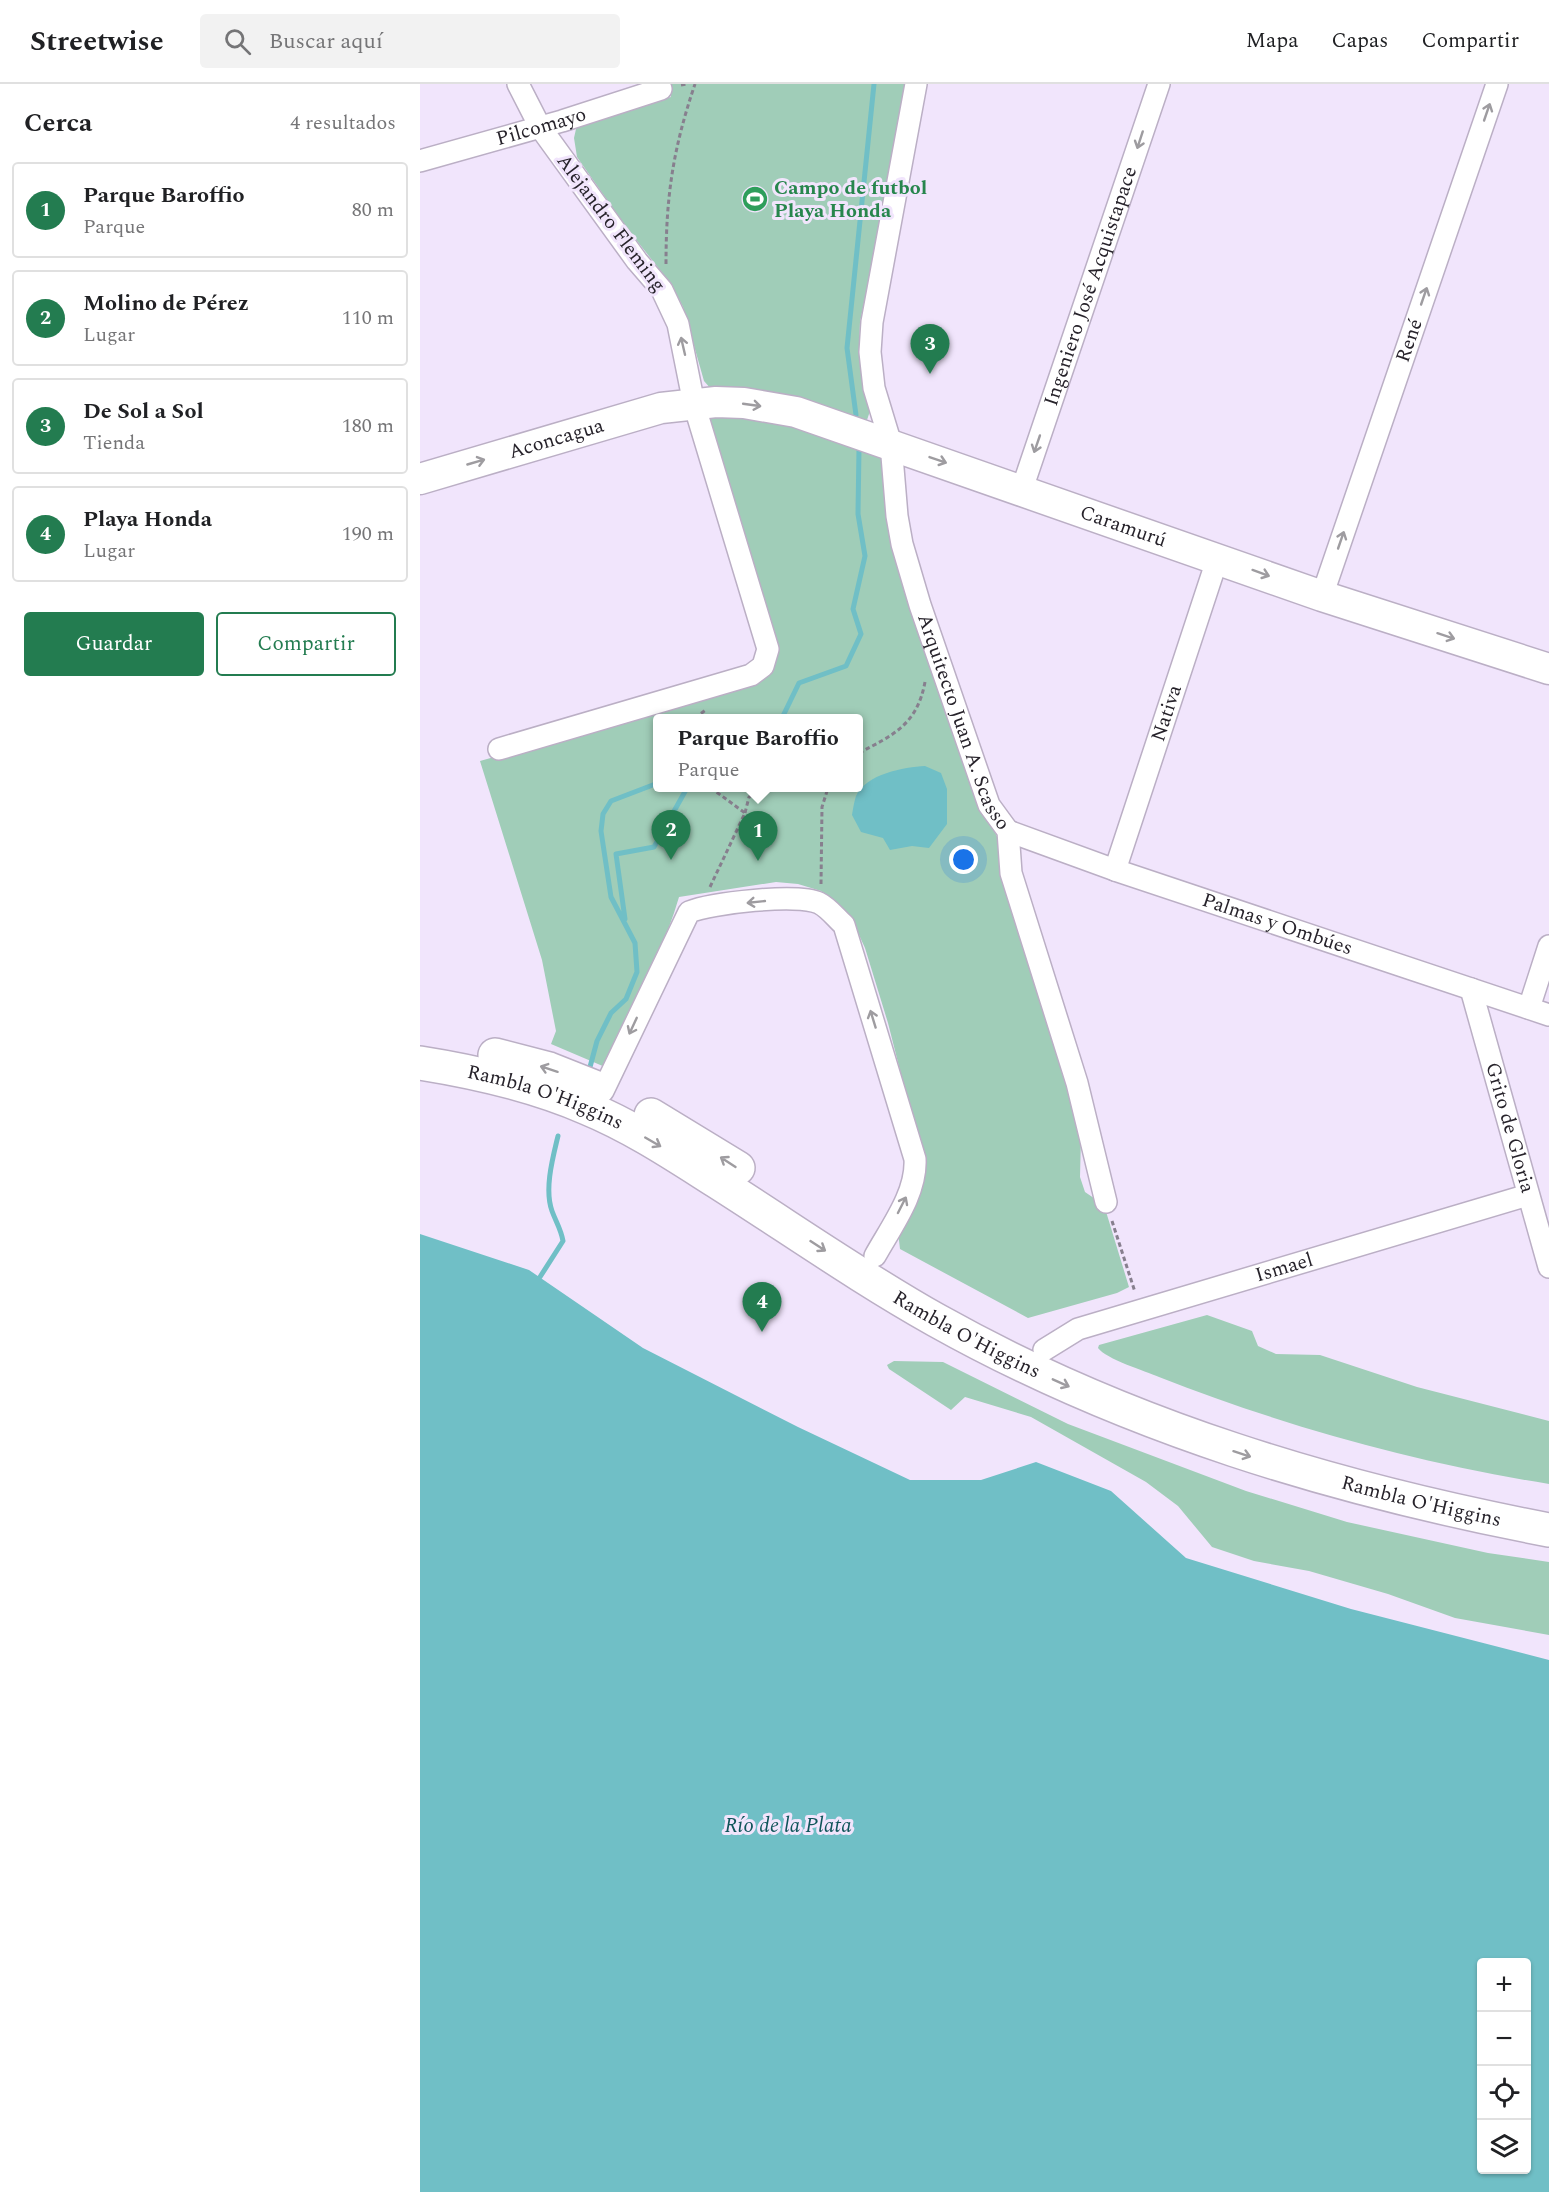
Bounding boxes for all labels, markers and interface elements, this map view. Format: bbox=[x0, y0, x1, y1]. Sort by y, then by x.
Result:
search box bbox=[200, 14, 620, 68]
text: Streetwise bbox=[30, 20, 164, 63]
icon: search bbox=[221, 25, 254, 58]
text: Buscar aquí bbox=[269, 25, 383, 58]
text: Mapa bbox=[1246, 25, 1299, 57]
text: Capas bbox=[1332, 25, 1388, 57]
text: Compartir bbox=[1421, 25, 1519, 57]
street label: Pilcomayo bbox=[493, 99, 590, 154]
text: Cerca bbox=[24, 103, 92, 143]
one-way arrow bbox=[1483, 103, 1494, 122]
text: 4 resultados bbox=[290, 108, 396, 138]
one-way arrow bbox=[1134, 130, 1145, 148]
street label: Alejandro Fleming bbox=[549, 148, 673, 298]
street label: Ingeniero José Acquistapace bbox=[1036, 162, 1145, 410]
place label: Campo de futbol Playa Honda bbox=[774, 173, 927, 226]
text: Parque Baroffio bbox=[83, 179, 245, 212]
sports icon: Campo de futbol Playa Honda bbox=[740, 184, 770, 214]
text: 1 bbox=[40, 195, 51, 225]
text: 80 m bbox=[352, 195, 394, 225]
text: Parque bbox=[83, 212, 145, 242]
text: Molino de Pérez bbox=[83, 287, 249, 320]
one-way arrow bbox=[1420, 287, 1431, 306]
text: 2 bbox=[40, 303, 51, 333]
text: 110 m bbox=[342, 303, 394, 333]
street label: René bbox=[1388, 314, 1431, 366]
text: Lugar bbox=[83, 320, 135, 350]
pin: 3 bbox=[910, 324, 950, 374]
one-way arrow bbox=[677, 337, 689, 356]
text: De Sol a Sol bbox=[83, 395, 204, 428]
one-way arrow bbox=[742, 399, 761, 410]
text: 3 bbox=[40, 411, 51, 441]
text: 180 m bbox=[342, 411, 394, 441]
street label: Aconcagua bbox=[505, 411, 608, 467]
text: Tienda bbox=[83, 428, 145, 458]
one-way arrow bbox=[1031, 434, 1042, 452]
one-way arrow bbox=[928, 455, 947, 466]
one-way arrow bbox=[466, 456, 485, 467]
street label: Caramurú bbox=[1076, 497, 1171, 555]
text: Playa Honda bbox=[83, 503, 212, 536]
text: 4 bbox=[40, 519, 51, 549]
text: 190 m bbox=[342, 519, 394, 549]
one-way arrow bbox=[1336, 531, 1347, 550]
text: Lugar bbox=[83, 536, 135, 566]
one-way arrow bbox=[1251, 569, 1270, 580]
street label: Arquitecto Juan A. Scasso bbox=[909, 610, 1018, 836]
button: Guardar bbox=[24, 612, 204, 676]
button: Compartir bbox=[216, 612, 396, 676]
one-way arrow bbox=[1436, 631, 1455, 642]
street label: Nativa bbox=[1143, 681, 1190, 746]
popup bbox=[653, 714, 863, 792]
text: Parque Baroffio bbox=[677, 722, 839, 755]
text: Parque bbox=[677, 755, 739, 785]
pin: 2 bbox=[652, 810, 690, 860]
pin: 1 bbox=[738, 812, 778, 861]
your location bbox=[949, 845, 978, 874]
street label: Palmas y Ombúes bbox=[1198, 885, 1357, 963]
one-way arrow bbox=[746, 897, 766, 908]
one-way arrow bbox=[867, 1010, 878, 1029]
one-way arrow bbox=[626, 1016, 638, 1034]
street label: Rambla O'Higgins bbox=[464, 1057, 629, 1138]
street label: Grito de Gloria bbox=[1477, 1059, 1543, 1197]
one-way arrow bbox=[540, 1063, 559, 1074]
one-way arrow bbox=[644, 1137, 661, 1149]
one-way arrow bbox=[720, 1155, 737, 1167]
one-way arrow bbox=[897, 1196, 909, 1214]
one-way arrow bbox=[809, 1240, 825, 1252]
street label: Ismael bbox=[1252, 1245, 1317, 1290]
pin: 4 bbox=[742, 1282, 782, 1332]
street label: Rambla O'Higgins bbox=[887, 1283, 1045, 1386]
one-way arrow bbox=[1051, 1377, 1069, 1389]
one-way arrow bbox=[1232, 1449, 1251, 1460]
street label: Rambla O'Higgins bbox=[1338, 1468, 1504, 1535]
water label: Río de la Plata bbox=[724, 1810, 852, 1842]
map controls bbox=[1477, 1958, 1531, 2174]
button: + bbox=[1477, 1958, 1531, 2012]
button: − bbox=[1477, 2012, 1531, 2066]
button: locate bbox=[1477, 2066, 1531, 2120]
button: layers bbox=[1477, 2120, 1531, 2174]

